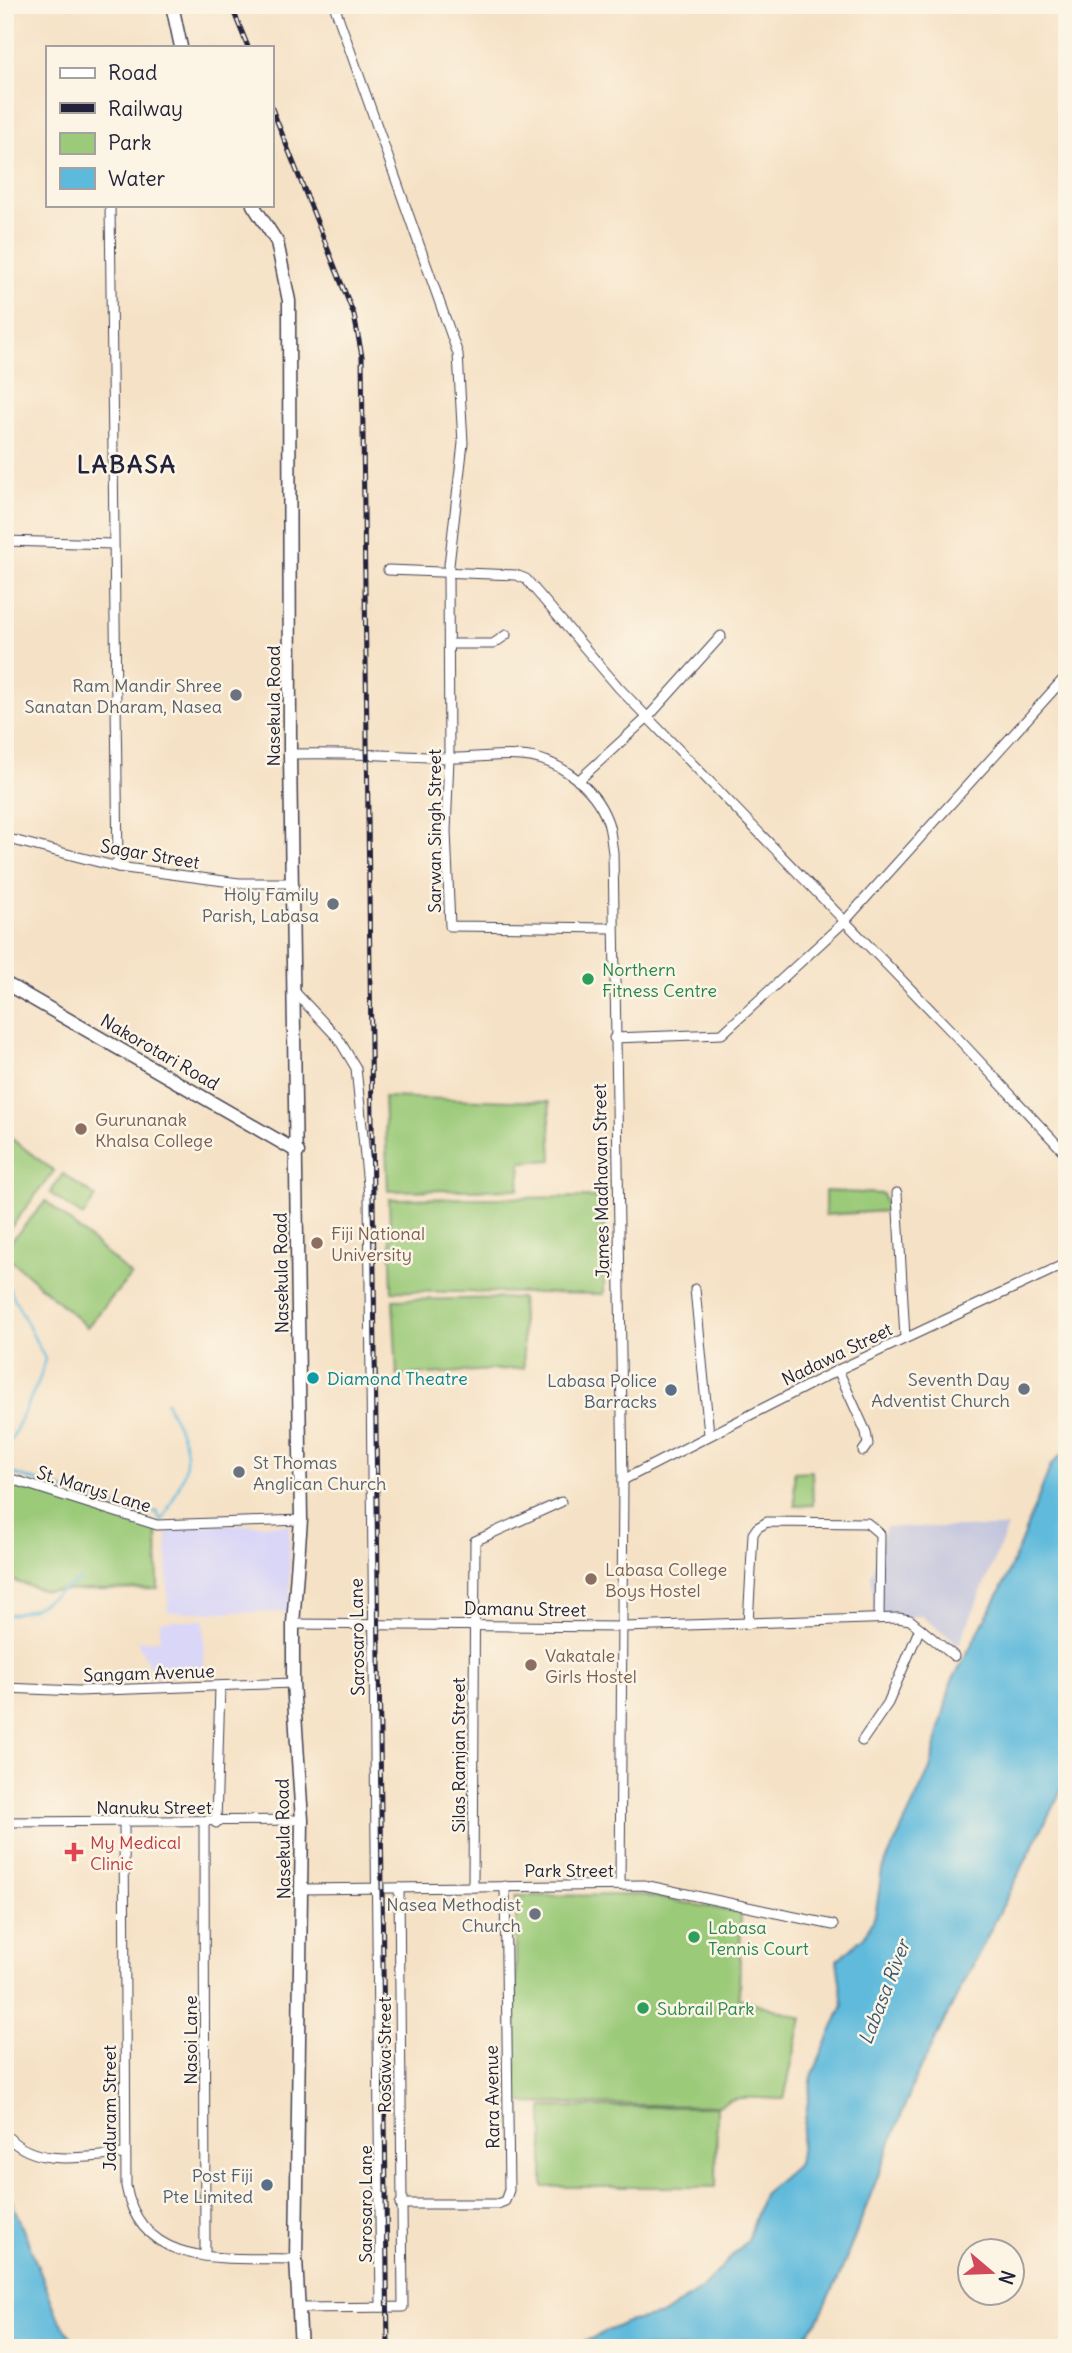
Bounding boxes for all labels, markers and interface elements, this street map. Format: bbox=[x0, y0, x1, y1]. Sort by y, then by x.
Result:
legend bbox=[46, 46, 273, 206]
text: Road bbox=[108, 59, 157, 86]
text: Railway bbox=[108, 95, 183, 122]
text: Park bbox=[108, 129, 151, 156]
text: Water bbox=[108, 165, 166, 192]
district label: LABASA bbox=[77, 449, 177, 479]
street label: Nasekula Road bbox=[262, 645, 285, 766]
place label: Ram Mandir Shree Sanatan Dharam, Nasea bbox=[25, 674, 222, 718]
marker: Ram Mandir Shree Sanatan Dharam, Nasea bbox=[228, 687, 244, 703]
street label: Sarwan Singh Street bbox=[423, 749, 446, 913]
street label: Sagar Street bbox=[99, 834, 201, 874]
place label: Holy Family Parish, Labasa bbox=[202, 883, 319, 927]
marker: Holy Family Parish, Labasa bbox=[325, 896, 341, 912]
place label: Northern Fitness Centre bbox=[602, 958, 717, 1002]
marker: Northern Fitness Centre bbox=[580, 971, 596, 987]
street label: Nakorotari Road bbox=[97, 1009, 224, 1095]
street label: James Madhavan Street bbox=[588, 1083, 614, 1279]
place label: Gurunanak Khalsa College bbox=[95, 1108, 213, 1152]
marker: Gurunanak Khalsa College bbox=[73, 1121, 89, 1137]
street label: Nasekula Road bbox=[268, 1212, 294, 1334]
place label: Fiji National University bbox=[331, 1222, 425, 1266]
marker: Fiji National University bbox=[309, 1235, 325, 1251]
street label: Nadawa Street bbox=[778, 1317, 896, 1391]
place label: Diamond Theatre bbox=[327, 1367, 468, 1390]
place label: Seventh Day Adventist Church bbox=[871, 1368, 1010, 1412]
place label: Labasa Police Barracks bbox=[547, 1369, 657, 1413]
marker: Diamond Theatre bbox=[305, 1370, 321, 1386]
marker: Seventh Day Adventist Church bbox=[1016, 1381, 1032, 1397]
marker: Labasa Police Barracks bbox=[663, 1382, 679, 1398]
place label: St Thomas Anglican Church bbox=[253, 1451, 386, 1495]
street label: St. Marys Lane bbox=[34, 1461, 154, 1517]
marker: St Thomas Anglican Church bbox=[231, 1464, 247, 1480]
place label: Labasa College Boys Hostel bbox=[605, 1558, 727, 1602]
marker: Labasa College Boys Hostel bbox=[583, 1571, 599, 1587]
street label: Sarosaro Lane bbox=[344, 1578, 370, 1696]
street label: Damanu Street bbox=[464, 1596, 586, 1622]
place label: Vakatale Girls Hostel bbox=[545, 1644, 637, 1688]
marker: Vakatale Girls Hostel bbox=[523, 1657, 539, 1673]
street label: Sangam Avenue bbox=[83, 1659, 215, 1687]
street label: Silas Ramjan Street bbox=[447, 1677, 470, 1833]
street label: Nasekula Road bbox=[270, 1778, 296, 1900]
street label: Nanuku Street bbox=[96, 1796, 212, 1819]
place label: My Medical Clinic bbox=[90, 1831, 181, 1875]
marker: My Medical Clinic bbox=[64, 1842, 84, 1862]
street label: Park Street bbox=[524, 1859, 614, 1882]
place label: Nasea Methodist Church bbox=[386, 1893, 521, 1937]
marker: Nasea Methodist Church bbox=[527, 1906, 543, 1922]
place label: Labasa Tennis Court bbox=[708, 1916, 809, 1960]
marker: Labasa Tennis Court bbox=[686, 1929, 702, 1945]
water label: Labasa River bbox=[853, 1934, 916, 2048]
street label: Nasoi Lane bbox=[179, 1995, 202, 2085]
street label: Rosawa Street bbox=[373, 1997, 396, 2113]
place label: Subrail Park bbox=[657, 1997, 754, 2020]
marker: Subrail Park bbox=[635, 2000, 651, 2016]
street label: Jaduram Street bbox=[98, 2045, 121, 2171]
street label: Rara Avenue bbox=[480, 2045, 504, 2149]
street label: Sarosaro Lane bbox=[354, 2145, 377, 2263]
place label: Post Fiji Pte Limited bbox=[163, 2164, 253, 2208]
marker: Post Fiji Pte Limited bbox=[259, 2177, 275, 2193]
north arrow bbox=[956, 2238, 1026, 2308]
text: N bbox=[994, 2267, 1021, 2288]

